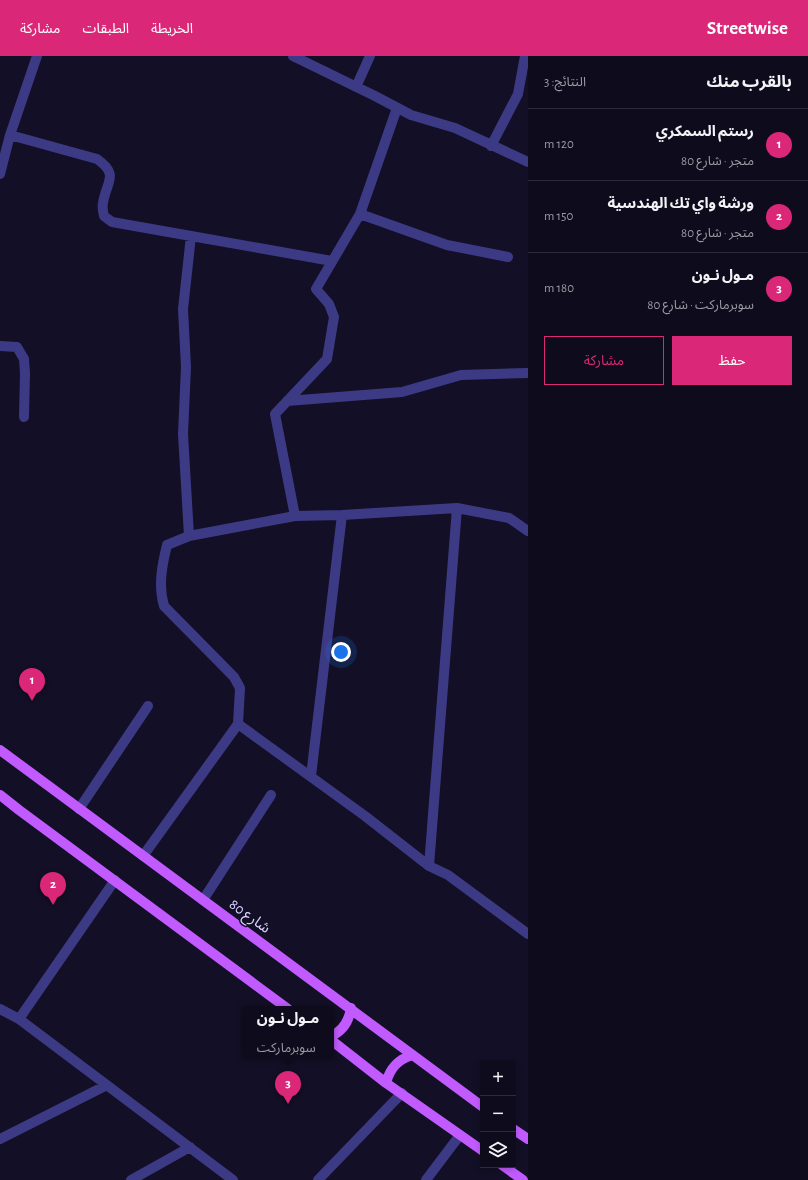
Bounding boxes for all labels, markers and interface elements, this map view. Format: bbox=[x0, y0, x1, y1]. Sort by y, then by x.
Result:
text: Streetwise bbox=[707, 19, 788, 38]
text: مشاركة bbox=[20, 22, 60, 36]
text: الطبقات bbox=[82, 22, 129, 36]
text: الخريطة bbox=[151, 22, 193, 36]
text: بالقرب منك bbox=[707, 73, 792, 90]
text: النتائج: 3 bbox=[544, 76, 586, 89]
text: رستم السمكري bbox=[656, 124, 754, 139]
text: 120 m bbox=[544, 138, 574, 151]
text: 1 bbox=[777, 138, 781, 151]
text: متجر · شارع 80 bbox=[681, 155, 754, 168]
text: ورشة واي تك الهندسية bbox=[607, 196, 754, 211]
text: 150 m bbox=[544, 210, 573, 223]
text: 2 bbox=[776, 210, 782, 223]
text: متجر · شارع 80 bbox=[681, 227, 754, 240]
text: مـول نـون bbox=[692, 268, 754, 283]
text: 180 m bbox=[544, 282, 574, 295]
text: 3 bbox=[776, 282, 782, 295]
text: سوبرماركت · شارع 80 bbox=[647, 299, 754, 312]
button: مشاركة bbox=[544, 336, 664, 385]
button: حفظ bbox=[672, 336, 792, 385]
your location bbox=[331, 642, 351, 662]
pin: 1 bbox=[19, 668, 45, 701]
pin: 2 bbox=[40, 872, 66, 905]
street label: شارع 80 bbox=[224, 897, 273, 940]
popup bbox=[242, 1006, 334, 1058]
text: مـول نـون bbox=[257, 1011, 319, 1026]
text: سوبرماركت bbox=[257, 1042, 316, 1055]
map controls bbox=[480, 1060, 516, 1168]
button: + bbox=[480, 1060, 516, 1096]
pin: 3 bbox=[275, 1071, 301, 1104]
button: − bbox=[480, 1096, 516, 1132]
button: layers bbox=[480, 1132, 516, 1168]

